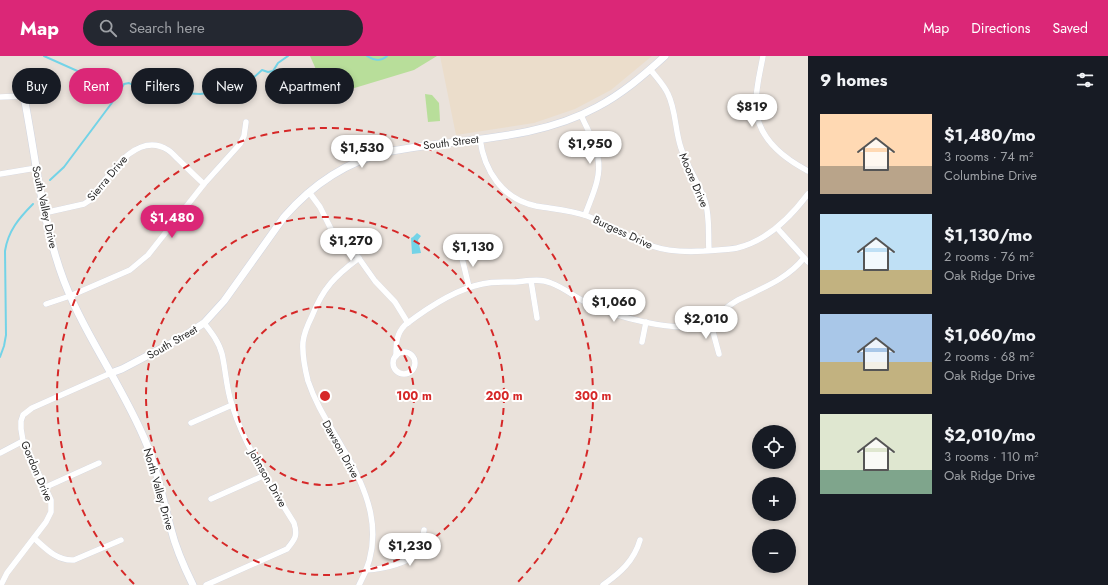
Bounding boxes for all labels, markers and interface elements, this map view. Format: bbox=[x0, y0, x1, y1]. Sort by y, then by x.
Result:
search box bbox=[83, 10, 363, 46]
text: Map bbox=[20, 15, 59, 42]
icon: search bbox=[97, 17, 119, 39]
text: Search here bbox=[129, 17, 205, 39]
text: Map bbox=[923, 18, 949, 38]
text: Directions bbox=[971, 18, 1031, 38]
text: Saved bbox=[1053, 18, 1088, 38]
chip: Buy bbox=[12, 68, 61, 104]
chip: Rent bbox=[69, 68, 123, 104]
chip: Filters bbox=[131, 68, 194, 104]
chip: New bbox=[202, 68, 257, 104]
chip: Apartment bbox=[265, 68, 354, 104]
text: 9 homes bbox=[820, 68, 888, 92]
icon: filters bbox=[1074, 69, 1096, 91]
pin: $819 bbox=[728, 94, 776, 128]
text: $819 bbox=[736, 97, 768, 116]
text: $1,480/mo bbox=[944, 123, 1036, 147]
icon: home bbox=[852, 130, 900, 178]
street label: South Street bbox=[422, 131, 480, 153]
pin: $1,950 bbox=[557, 131, 623, 165]
text: $1,950 bbox=[568, 134, 612, 153]
pin: $1,530 bbox=[329, 135, 395, 169]
text: $1,530 bbox=[340, 138, 384, 157]
text: 3 rooms · 74 m² bbox=[944, 147, 1033, 166]
street label: Moore Drive bbox=[675, 150, 713, 210]
street label: Sierra Drive bbox=[83, 151, 131, 204]
street label: South Valley Drive bbox=[28, 164, 62, 250]
text: Columbine Drive bbox=[944, 166, 1037, 185]
pin: $1,480 bbox=[139, 205, 205, 239]
text: $1,480 bbox=[150, 208, 194, 227]
street label: Burgess Drive bbox=[591, 211, 656, 253]
text: $1,130/mo bbox=[944, 223, 1032, 247]
pin: $1,270 bbox=[318, 228, 384, 262]
icon: home bbox=[852, 230, 900, 278]
text: $1,270 bbox=[329, 231, 373, 250]
pin: $1,130 bbox=[440, 234, 506, 268]
text: $1,130 bbox=[452, 237, 494, 256]
text: 2 rooms · 76 m² bbox=[944, 247, 1034, 266]
text: Oak Ridge Drive bbox=[944, 266, 1035, 285]
pin: $1,060 bbox=[581, 289, 647, 323]
text: $1,060 bbox=[592, 292, 636, 311]
pin: $2,010 bbox=[673, 306, 739, 340]
text: $2,010 bbox=[684, 309, 728, 328]
street label: South Street bbox=[144, 321, 200, 363]
text: $1,060/mo bbox=[944, 323, 1036, 347]
icon: home bbox=[852, 330, 900, 378]
text: 2 rooms · 68 m² bbox=[944, 347, 1034, 366]
text: Oak Ridge Drive bbox=[944, 366, 1035, 385]
text: 100 m bbox=[396, 387, 432, 405]
text: 200 m bbox=[485, 387, 523, 405]
text: 300 m bbox=[575, 387, 612, 405]
centre of rings bbox=[318, 389, 332, 403]
street label: Dawson Drive bbox=[318, 417, 364, 481]
text: $2,010/mo bbox=[944, 423, 1036, 447]
map controls bbox=[752, 425, 796, 573]
button: locate bbox=[752, 425, 796, 469]
icon: home bbox=[852, 430, 900, 478]
street label: Gordon Drive bbox=[17, 438, 57, 504]
street label: Johnson Drive bbox=[244, 444, 291, 510]
street label: North Valley Drive bbox=[140, 446, 178, 532]
text: 3 rooms · 110 m² bbox=[944, 447, 1039, 466]
text: Oak Ridge Drive bbox=[944, 466, 1035, 485]
button: + bbox=[752, 477, 796, 521]
button: − bbox=[752, 529, 796, 573]
pin: $1,230 bbox=[377, 533, 443, 567]
text: $1,230 bbox=[388, 536, 432, 555]

